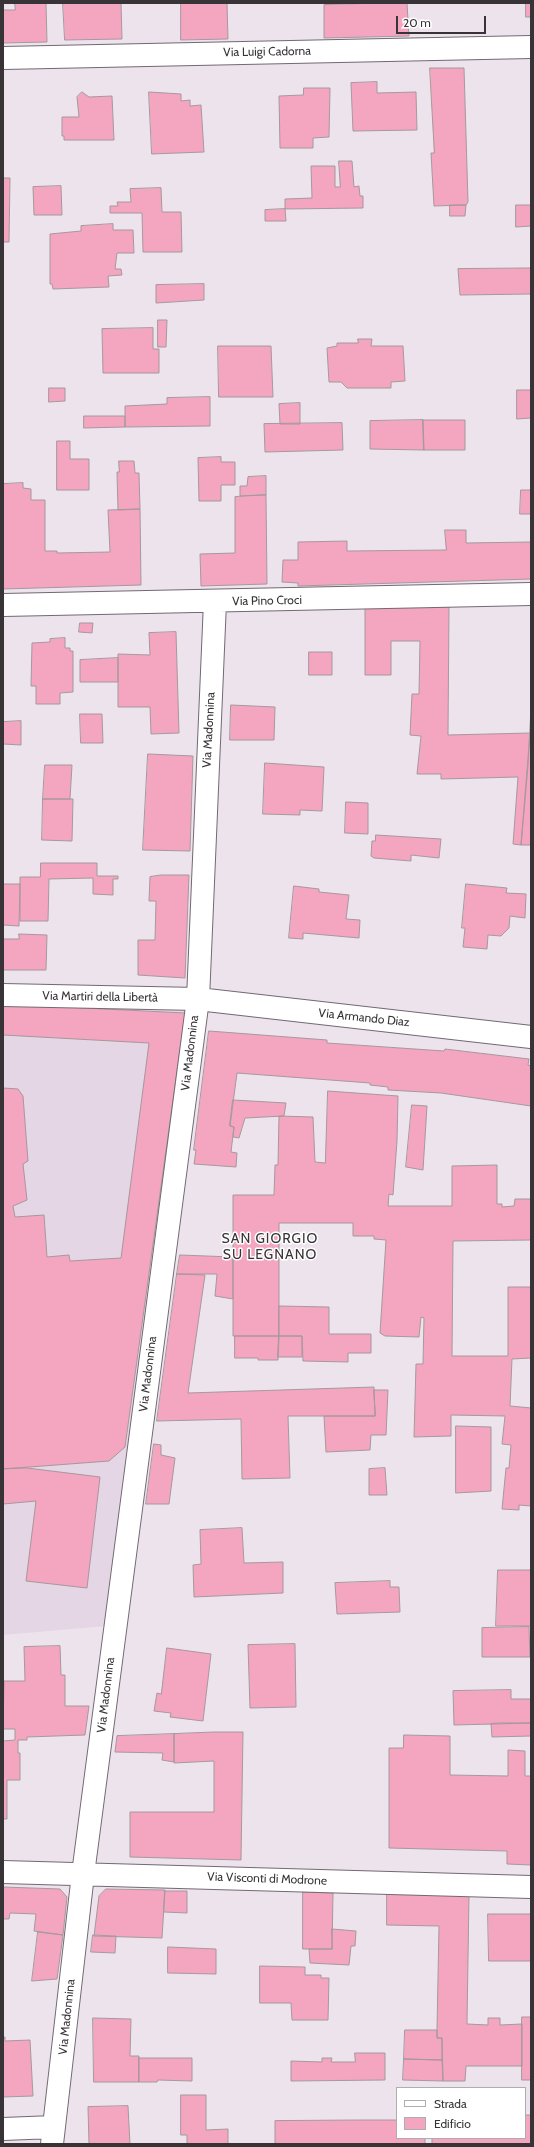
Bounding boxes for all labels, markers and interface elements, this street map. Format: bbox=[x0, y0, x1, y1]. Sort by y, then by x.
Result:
scale bar bbox=[398, 8, 488, 34]
text: 20 m bbox=[403, 15, 431, 30]
street label: Via Luigi Cadorna bbox=[223, 44, 311, 60]
street label: Via Pino Croci bbox=[232, 593, 302, 609]
street label: Via Madonnina bbox=[200, 692, 218, 768]
street label: Via Martiri della Libertà bbox=[42, 989, 158, 1005]
street label: Via Armando Diaz bbox=[318, 1006, 410, 1030]
street label: Via Madonnina bbox=[178, 1014, 202, 1092]
district label: SAN GIORGIO SU LEGNANO bbox=[222, 1231, 318, 1264]
street label: Via Madonnina bbox=[136, 1335, 160, 1413]
street label: Via Madonnina bbox=[94, 1656, 118, 1734]
street label: Via Visconti di Modrone bbox=[207, 1870, 327, 1888]
street label: Via Madonnina bbox=[56, 1978, 78, 2056]
legend bbox=[396, 2087, 526, 2139]
text: Strada bbox=[434, 2096, 467, 2111]
text: Edificio bbox=[434, 2116, 471, 2131]

